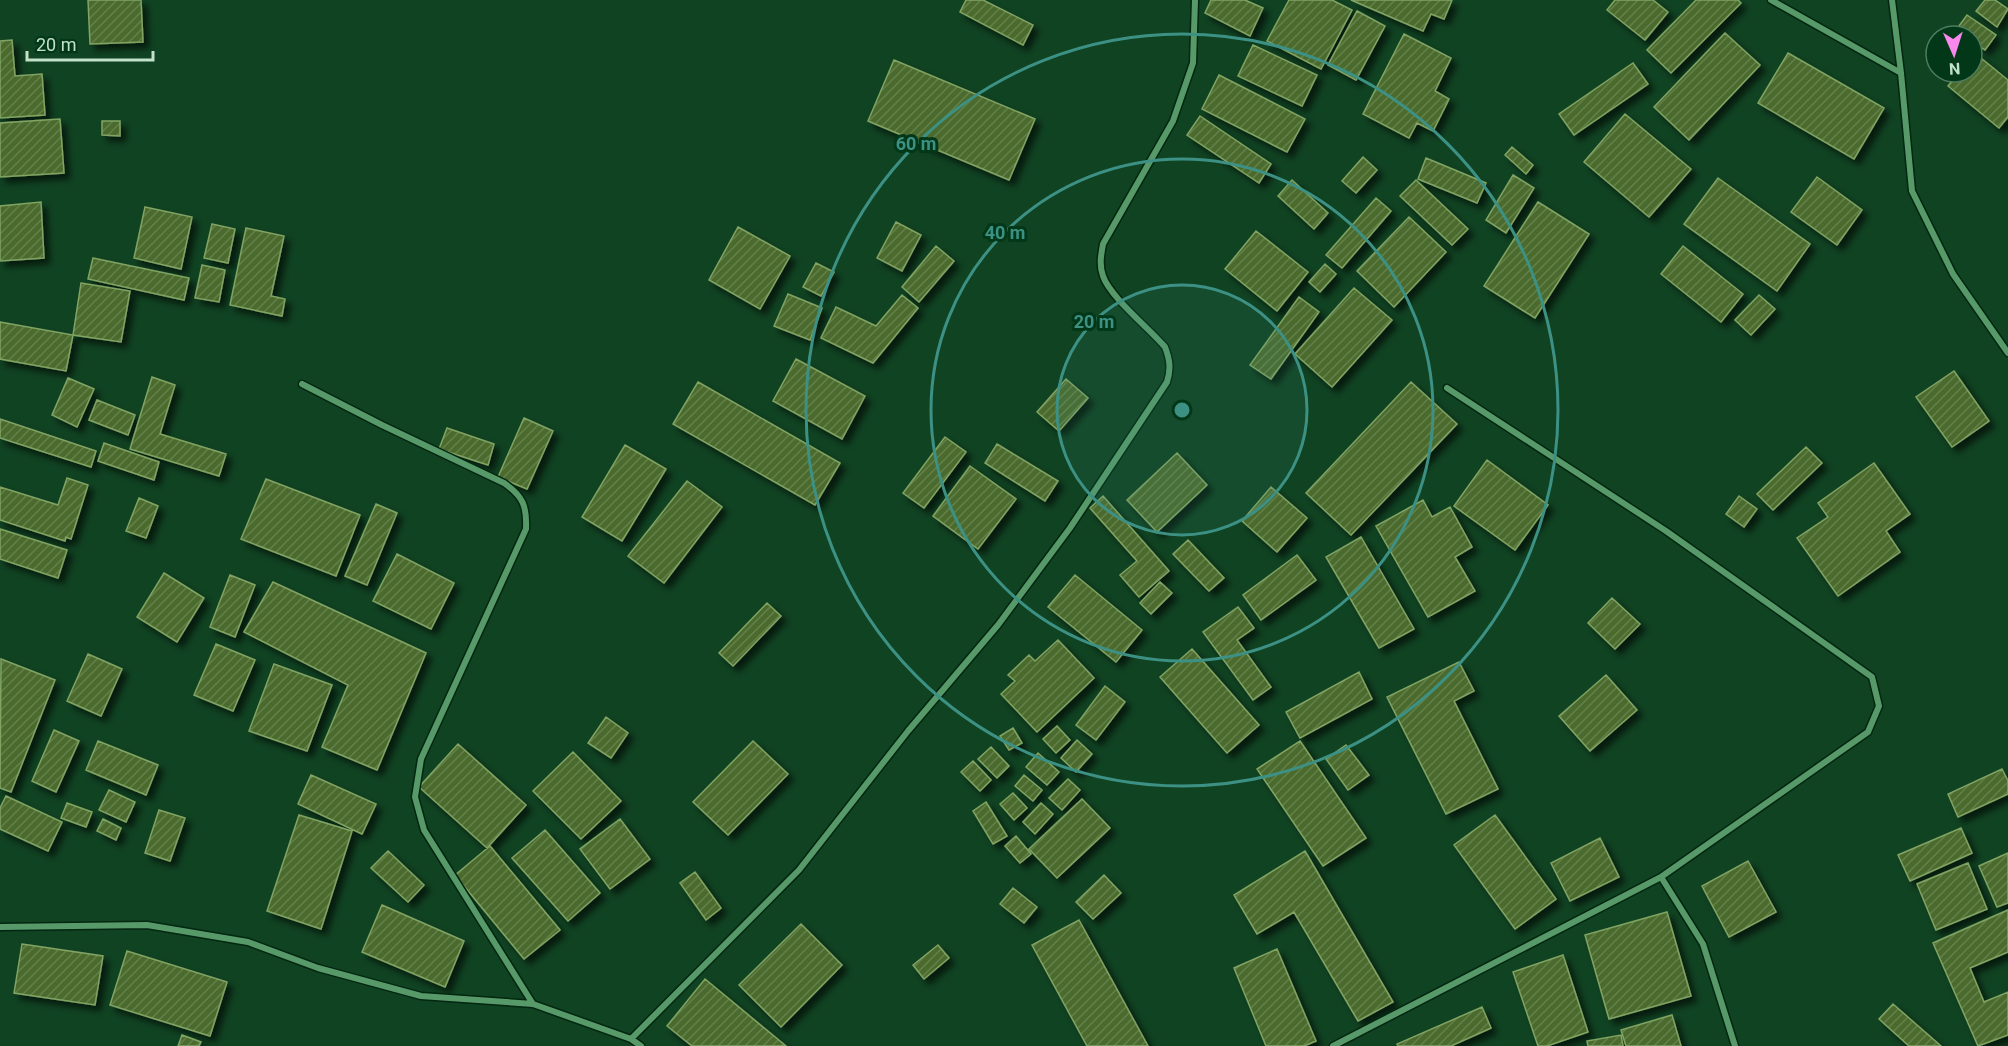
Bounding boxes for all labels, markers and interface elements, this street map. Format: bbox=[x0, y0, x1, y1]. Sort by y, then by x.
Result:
scale bar bbox=[27, 24, 153, 62]
north arrow bbox=[1924, 24, 1984, 84]
text: 20 m bbox=[36, 34, 76, 55]
text: N bbox=[1949, 59, 1961, 78]
text: 60 m bbox=[896, 133, 936, 154]
text: 40 m bbox=[985, 222, 1025, 243]
text: 20 m bbox=[1074, 311, 1114, 332]
centre of rings bbox=[1172, 400, 1192, 420]

